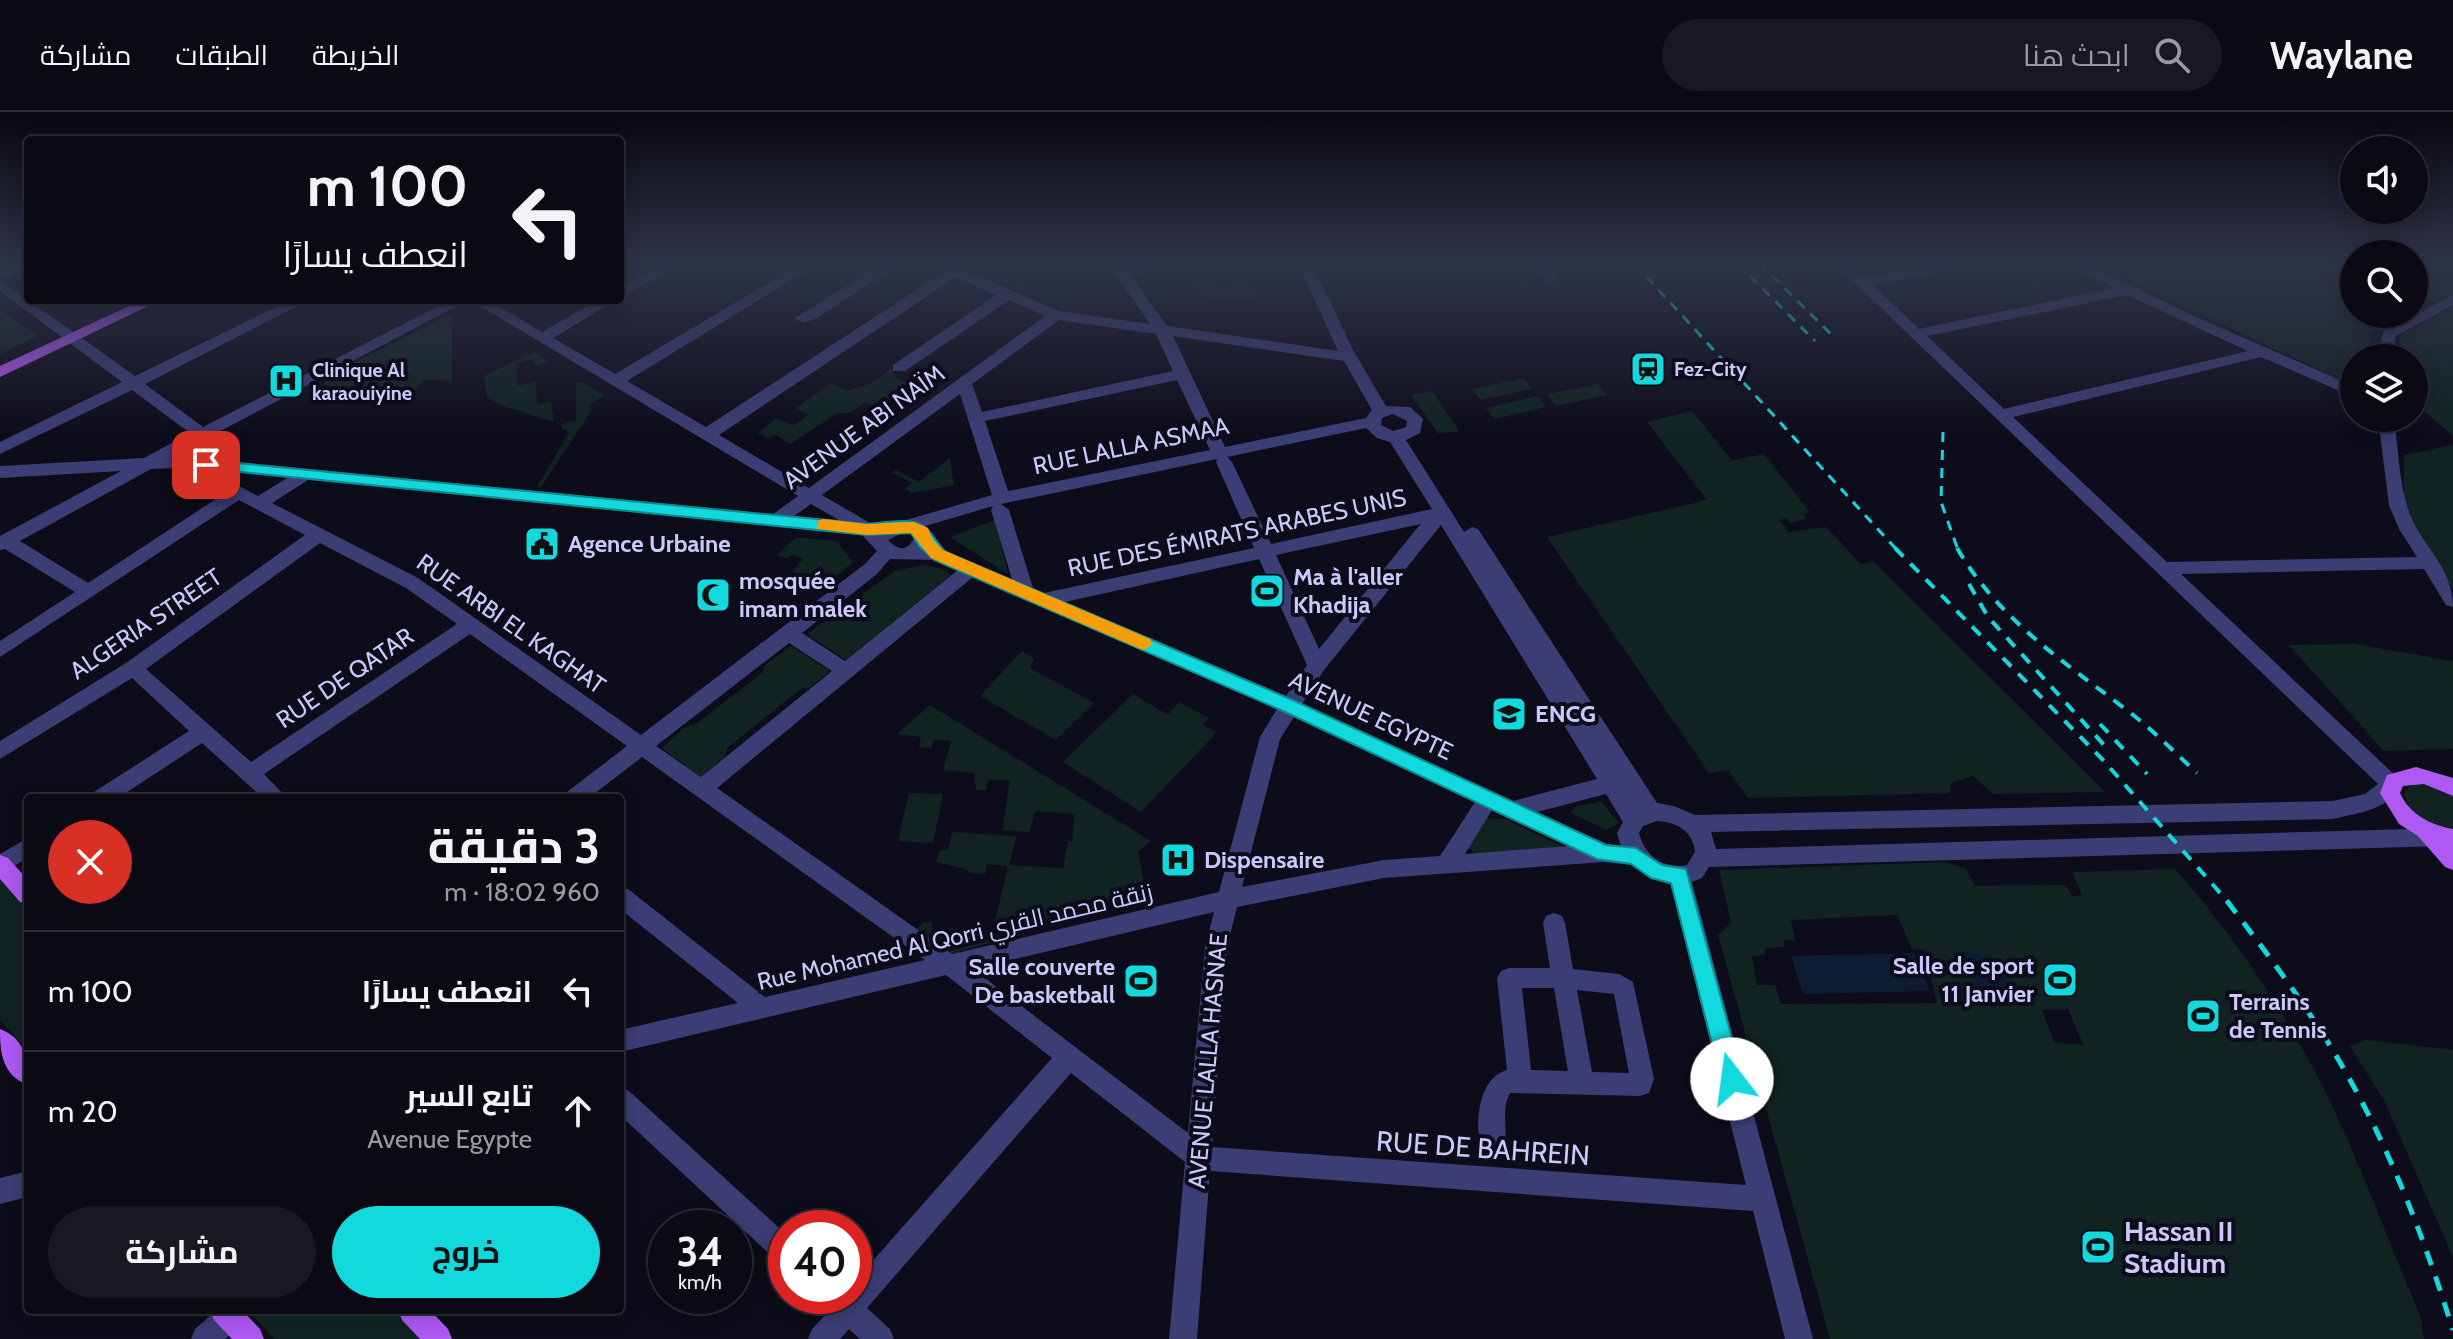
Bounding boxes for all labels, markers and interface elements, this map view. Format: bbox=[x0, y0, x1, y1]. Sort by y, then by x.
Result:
search box bbox=[1662, 19, 2222, 91]
text: Waylane bbox=[2270, 32, 2413, 79]
icon: search bbox=[2150, 33, 2194, 77]
text: ابحث هنا bbox=[2023, 37, 2130, 74]
text: مشاركة bbox=[40, 38, 131, 72]
text: الطبقات bbox=[175, 38, 268, 72]
text: الخريطة bbox=[312, 38, 399, 72]
map controls bbox=[2340, 136, 2428, 432]
button: sound bbox=[2340, 136, 2428, 224]
text: 100 m bbox=[307, 152, 468, 220]
icon: left bbox=[496, 168, 600, 272]
text: انعطف يسارًا bbox=[282, 232, 468, 276]
button: search bbox=[2340, 240, 2428, 328]
button: layers bbox=[2340, 344, 2428, 432]
station icon: Fez-City bbox=[1629, 350, 1667, 388]
place label: Fez-City bbox=[1674, 357, 1747, 381]
place label: Clinique Al karaouiyine bbox=[312, 358, 412, 405]
street label: AVENUE ABI NAÏM bbox=[777, 358, 950, 495]
hospital icon: Clinique Al karaouiyine bbox=[267, 362, 305, 400]
street label: RUE LALLA ASMAA bbox=[1030, 411, 1232, 480]
pin bbox=[172, 431, 240, 499]
icon: arrive bbox=[184, 443, 228, 487]
street label: RUE DES ÉMIRATS ARABES UNIS bbox=[1065, 482, 1409, 583]
public building icon: Agence Urbaine bbox=[523, 525, 561, 563]
place label: Agence Urbaine bbox=[568, 529, 731, 558]
street label: RUE ARBI EL KAGHAT bbox=[411, 548, 611, 700]
street label: ALGERIA STREET bbox=[64, 562, 227, 685]
place label: Ma à l'aller Khadija bbox=[1293, 562, 1403, 619]
place label: mosquée imam malek bbox=[739, 566, 867, 623]
sports icon: Ma à l'aller Khadija bbox=[1248, 572, 1286, 610]
mosque icon: mosquée imam malek bbox=[694, 576, 732, 614]
street label: RUE DE QATAR bbox=[271, 621, 419, 734]
street label: AVENUE EGYPTE bbox=[1285, 665, 1458, 766]
school or university icon: ENCG bbox=[1490, 695, 1528, 733]
place label: ENCG bbox=[1535, 699, 1596, 728]
text: 3 دقيقة bbox=[428, 817, 600, 875]
button: close bbox=[48, 820, 132, 904]
hospital icon: Dispensaire bbox=[1159, 841, 1197, 879]
place label: Dispensaire bbox=[1204, 845, 1324, 874]
text: 960 m · 18:02 bbox=[444, 876, 600, 908]
street label: Rue Mohamed Al Qorri زنقة محمد القري bbox=[754, 877, 1156, 1000]
street label: AVENUE LALLA HASNAE bbox=[1182, 932, 1233, 1190]
place label: Salle de sport 11 Janvier bbox=[1893, 951, 2034, 1008]
place label: Salle couverte De basketball bbox=[969, 952, 1115, 1009]
sports icon: Salle de sport 11 Janvier bbox=[2041, 961, 2079, 999]
sports icon: Salle couverte De basketball bbox=[1122, 962, 1160, 1000]
icon: left bbox=[556, 969, 600, 1013]
text: 100 m bbox=[48, 973, 133, 1010]
text: انعطف يسارًا bbox=[362, 973, 532, 1010]
place label: Terrains de Tennis bbox=[2229, 987, 2327, 1044]
sports icon: Terrains de Tennis bbox=[2184, 997, 2222, 1035]
position arrow bbox=[1690, 1037, 1774, 1121]
text: تابع السير bbox=[406, 1077, 532, 1114]
icon: ahead bbox=[556, 1089, 600, 1133]
text: 20 m bbox=[48, 1093, 118, 1130]
text: Avenue Egypte bbox=[367, 1123, 532, 1155]
street label: RUE DE BAHREIN bbox=[1375, 1124, 1591, 1172]
button: مشاركة bbox=[48, 1206, 316, 1298]
button: خروج bbox=[332, 1206, 600, 1298]
speed limit sign: 40 bbox=[768, 1210, 872, 1314]
place label: Hassan II Stadium bbox=[2124, 1214, 2233, 1280]
text: 34 bbox=[677, 1227, 723, 1276]
sports icon: Hassan II Stadium bbox=[2079, 1228, 2117, 1266]
text: km/h bbox=[678, 1270, 722, 1294]

